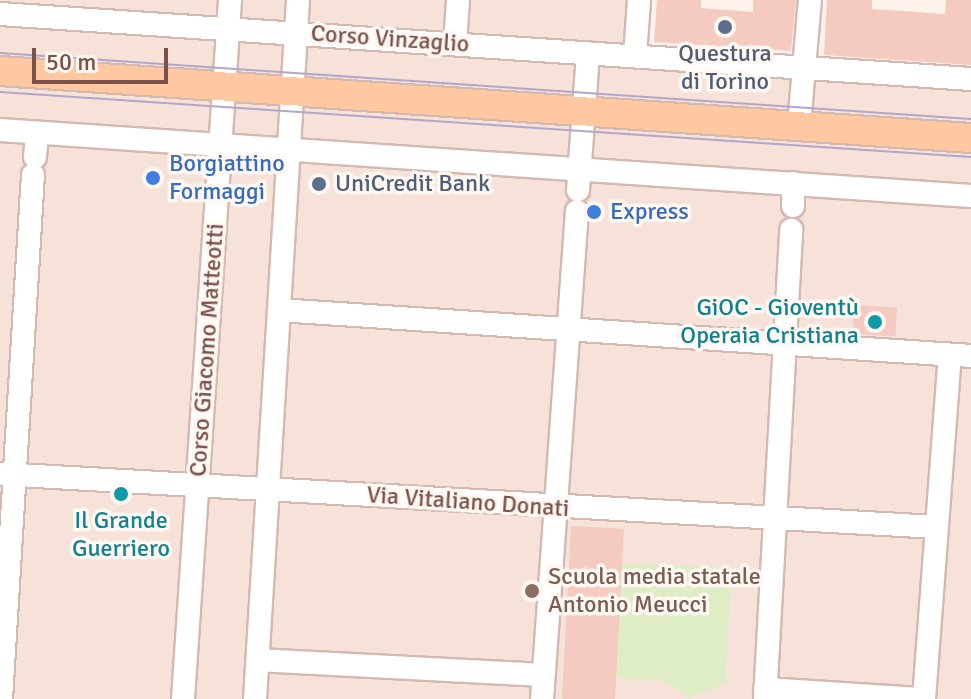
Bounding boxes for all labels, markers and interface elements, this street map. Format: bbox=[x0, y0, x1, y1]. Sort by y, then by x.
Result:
marker: Questura di Torino bbox=[716, 18, 734, 36]
street label: Corso Vinzaglio bbox=[310, 19, 470, 59]
scale bar bbox=[36, 32, 172, 82]
place label: Questura di Torino bbox=[678, 40, 772, 96]
text: 50 m bbox=[46, 47, 96, 77]
place label: Borgiattino Formaggi bbox=[169, 150, 285, 206]
marker: Borgiattino Formaggi bbox=[144, 169, 162, 187]
place label: UniCredit Bank bbox=[335, 170, 490, 198]
marker: UniCredit Bank bbox=[310, 175, 328, 193]
place label: Express bbox=[610, 198, 689, 226]
marker: Express bbox=[585, 203, 603, 221]
street label: Corso Giacomo Matteotti bbox=[184, 222, 230, 478]
place label: GiOC - Gioventù Operaia Cristiana bbox=[680, 294, 859, 350]
marker: GiOC - Gioventù Operaia Cristiana bbox=[866, 313, 884, 331]
street label: Via Vitaliano Donati bbox=[366, 481, 570, 523]
marker: Il Grande Guerriero bbox=[112, 485, 130, 503]
place label: Il Grande Guerriero bbox=[72, 507, 170, 563]
place label: Scuola media statale Antonio Meucci bbox=[548, 563, 761, 619]
marker: Scuola media statale Antonio Meucci bbox=[523, 582, 541, 600]

